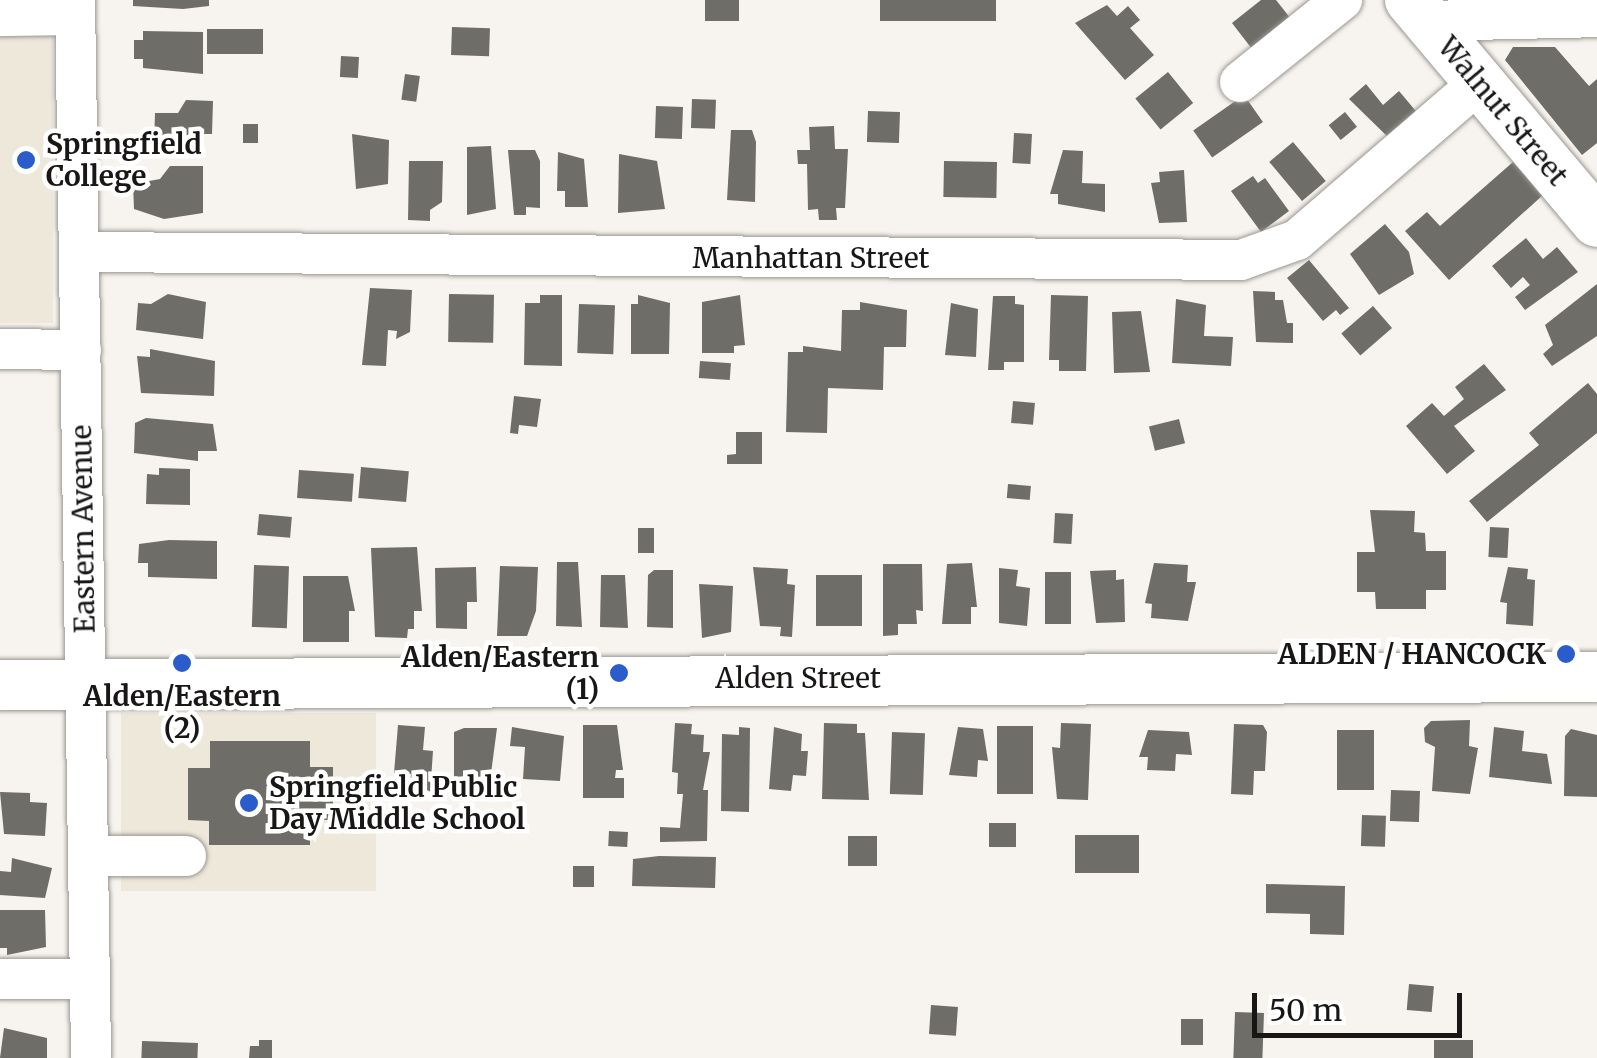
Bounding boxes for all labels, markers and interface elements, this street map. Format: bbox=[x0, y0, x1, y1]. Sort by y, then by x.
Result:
street label: Walnut Street bbox=[1431, 30, 1575, 192]
place label: Springfield College bbox=[46, 127, 202, 193]
marker: Springfield College bbox=[15, 149, 37, 171]
street label: Manhattan Street bbox=[693, 241, 929, 275]
street label: Eastern Avenue bbox=[64, 424, 102, 634]
place label: ALDEN / HANCOCK bbox=[1278, 637, 1546, 671]
place label: Alden/Eastern (1) bbox=[401, 640, 599, 706]
marker: ALDEN / HANCOCK bbox=[1555, 643, 1577, 665]
marker: Alden/Eastern (2) bbox=[171, 652, 193, 674]
street label: Alden Street bbox=[715, 661, 881, 695]
marker: Alden/Eastern (1) bbox=[608, 662, 630, 684]
place label: Alden/Eastern (2) bbox=[83, 679, 281, 745]
place label: Springfield Public Day Middle School bbox=[269, 770, 525, 836]
marker: Springfield Public Day Middle School bbox=[238, 792, 260, 814]
scale bar bbox=[1257, 973, 1467, 1035]
text: 50 m bbox=[1269, 991, 1342, 1029]

